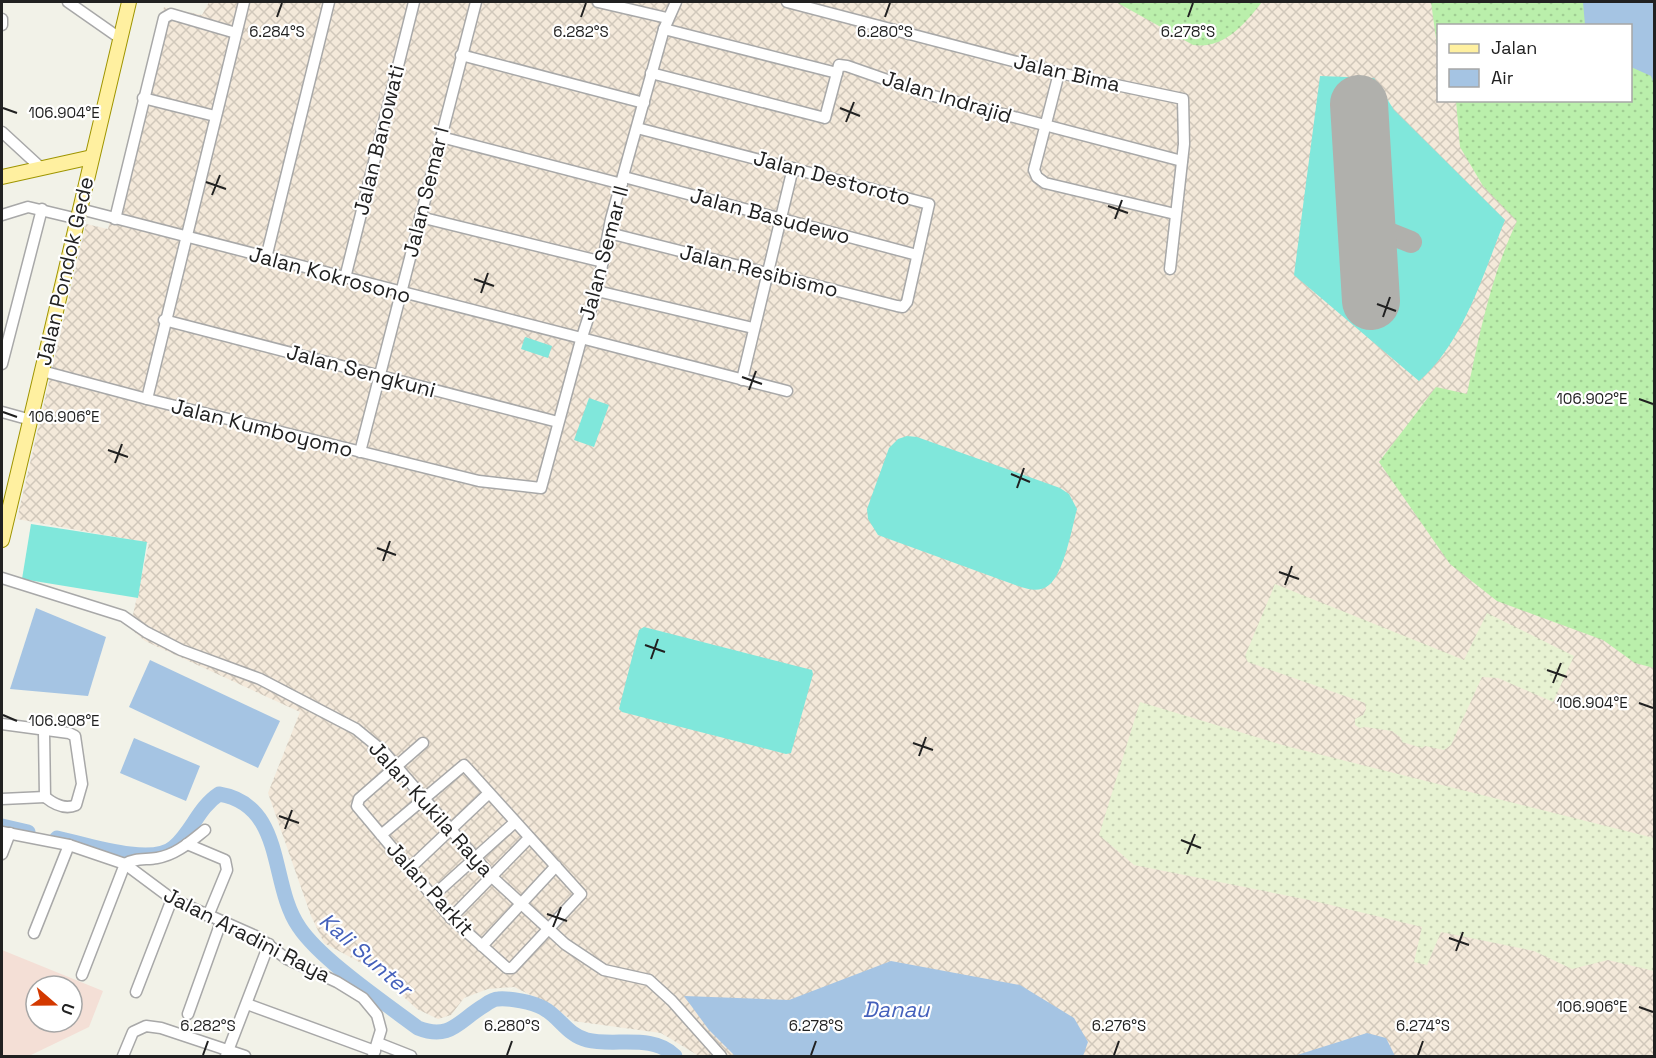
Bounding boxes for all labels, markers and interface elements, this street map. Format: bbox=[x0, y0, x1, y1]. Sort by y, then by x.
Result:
text: 6.284°S bbox=[249, 22, 305, 41]
text: 6.282°S bbox=[553, 22, 609, 41]
text: 6.280°S bbox=[857, 22, 913, 41]
text: 6.278°S bbox=[1161, 22, 1215, 41]
legend bbox=[1437, 24, 1632, 102]
text: Jalan bbox=[1491, 36, 1537, 59]
street label: Jalan Bima bbox=[1011, 47, 1123, 98]
street label: Jalan Banowati bbox=[347, 62, 410, 218]
street label: Jalan Indrajid bbox=[879, 64, 1015, 129]
text: Air bbox=[1491, 66, 1514, 89]
text: 106.904°E bbox=[28, 103, 100, 122]
street label: Jalan Semar I bbox=[396, 124, 455, 260]
street label: Jalan Destoroto bbox=[751, 144, 914, 211]
street label: Jalan Pondok Gede bbox=[30, 174, 99, 368]
street label: Jalan Basudewo bbox=[687, 181, 853, 250]
street label: Jalan Semar II bbox=[573, 182, 634, 323]
street label: Jalan Resibismo bbox=[677, 238, 841, 303]
street label: Jalan Kokrosono bbox=[246, 240, 414, 309]
street label: Jalan Sengkuni bbox=[284, 338, 439, 403]
text: 106.902°E bbox=[1557, 389, 1627, 408]
street label: Jalan Kumboyomo bbox=[168, 392, 356, 463]
text: 106.906°E bbox=[29, 407, 99, 426]
text: 106.904°E bbox=[1556, 693, 1628, 712]
text: 106.908°E bbox=[28, 711, 100, 730]
street label: Jalan Kukila Raya bbox=[363, 735, 500, 882]
street label: Jalan Parkit bbox=[381, 836, 480, 942]
street label: Jalan Aradini Raya bbox=[159, 881, 335, 988]
water label: Kali Sunter bbox=[314, 906, 420, 1004]
north arrow bbox=[24, 974, 84, 1034]
water label: Danau bbox=[863, 995, 931, 1023]
text: 106.906°E bbox=[1557, 997, 1627, 1016]
text: U bbox=[56, 1000, 79, 1018]
text: 6.282°S bbox=[180, 1016, 236, 1035]
text: 6.280°S bbox=[484, 1016, 540, 1035]
text: 6.278°S bbox=[789, 1016, 843, 1035]
text: 6.276°S bbox=[1092, 1016, 1146, 1035]
text: 6.274°S bbox=[1396, 1016, 1450, 1035]

